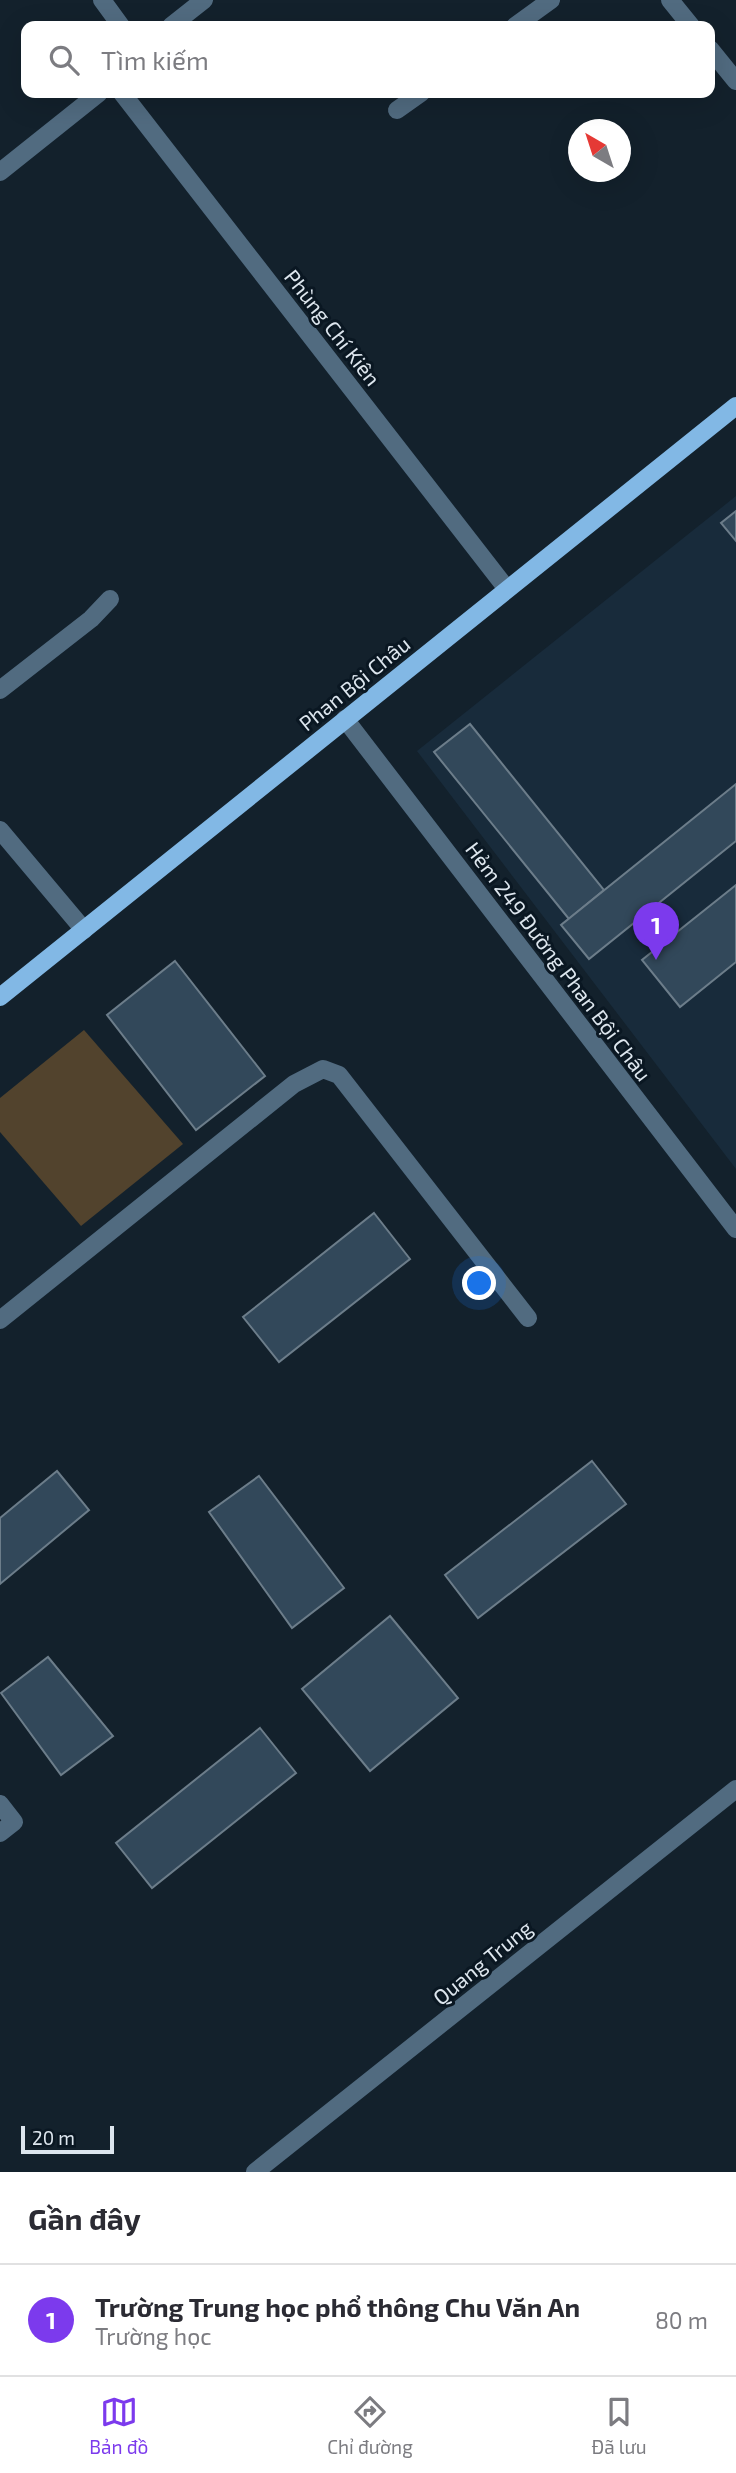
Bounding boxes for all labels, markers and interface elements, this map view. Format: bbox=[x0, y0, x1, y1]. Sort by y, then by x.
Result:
search box bbox=[21, 21, 715, 98]
icon: search bbox=[45, 41, 83, 79]
text: Tìm kiếm bbox=[101, 44, 209, 75]
north arrow bbox=[568, 119, 631, 182]
street label: Phùng Chí Kiên bbox=[280, 264, 386, 390]
street label: Phan Bội Châu bbox=[293, 631, 415, 735]
street label: Hẻm 249 Đường Phan Bội Châu bbox=[461, 837, 657, 1085]
pin: 1 bbox=[633, 902, 679, 960]
your location bbox=[462, 1266, 496, 1300]
street label: Quang Trung bbox=[427, 1914, 537, 2010]
scale bar bbox=[21, 2123, 114, 2155]
text: 20 m bbox=[32, 2126, 75, 2149]
text: Gần đây bbox=[28, 2200, 141, 2236]
text: Trường Trung học phổ thông Chu Văn An bbox=[95, 2291, 580, 2322]
text: 1 bbox=[46, 2306, 56, 2334]
text: 80 m bbox=[655, 2306, 708, 2334]
text: Trường học bbox=[95, 2322, 212, 2350]
tab: Bản đồ bbox=[89, 2393, 148, 2458]
tab: Chỉ đường bbox=[327, 2393, 413, 2458]
tab: Đã lưu bbox=[591, 2393, 647, 2458]

